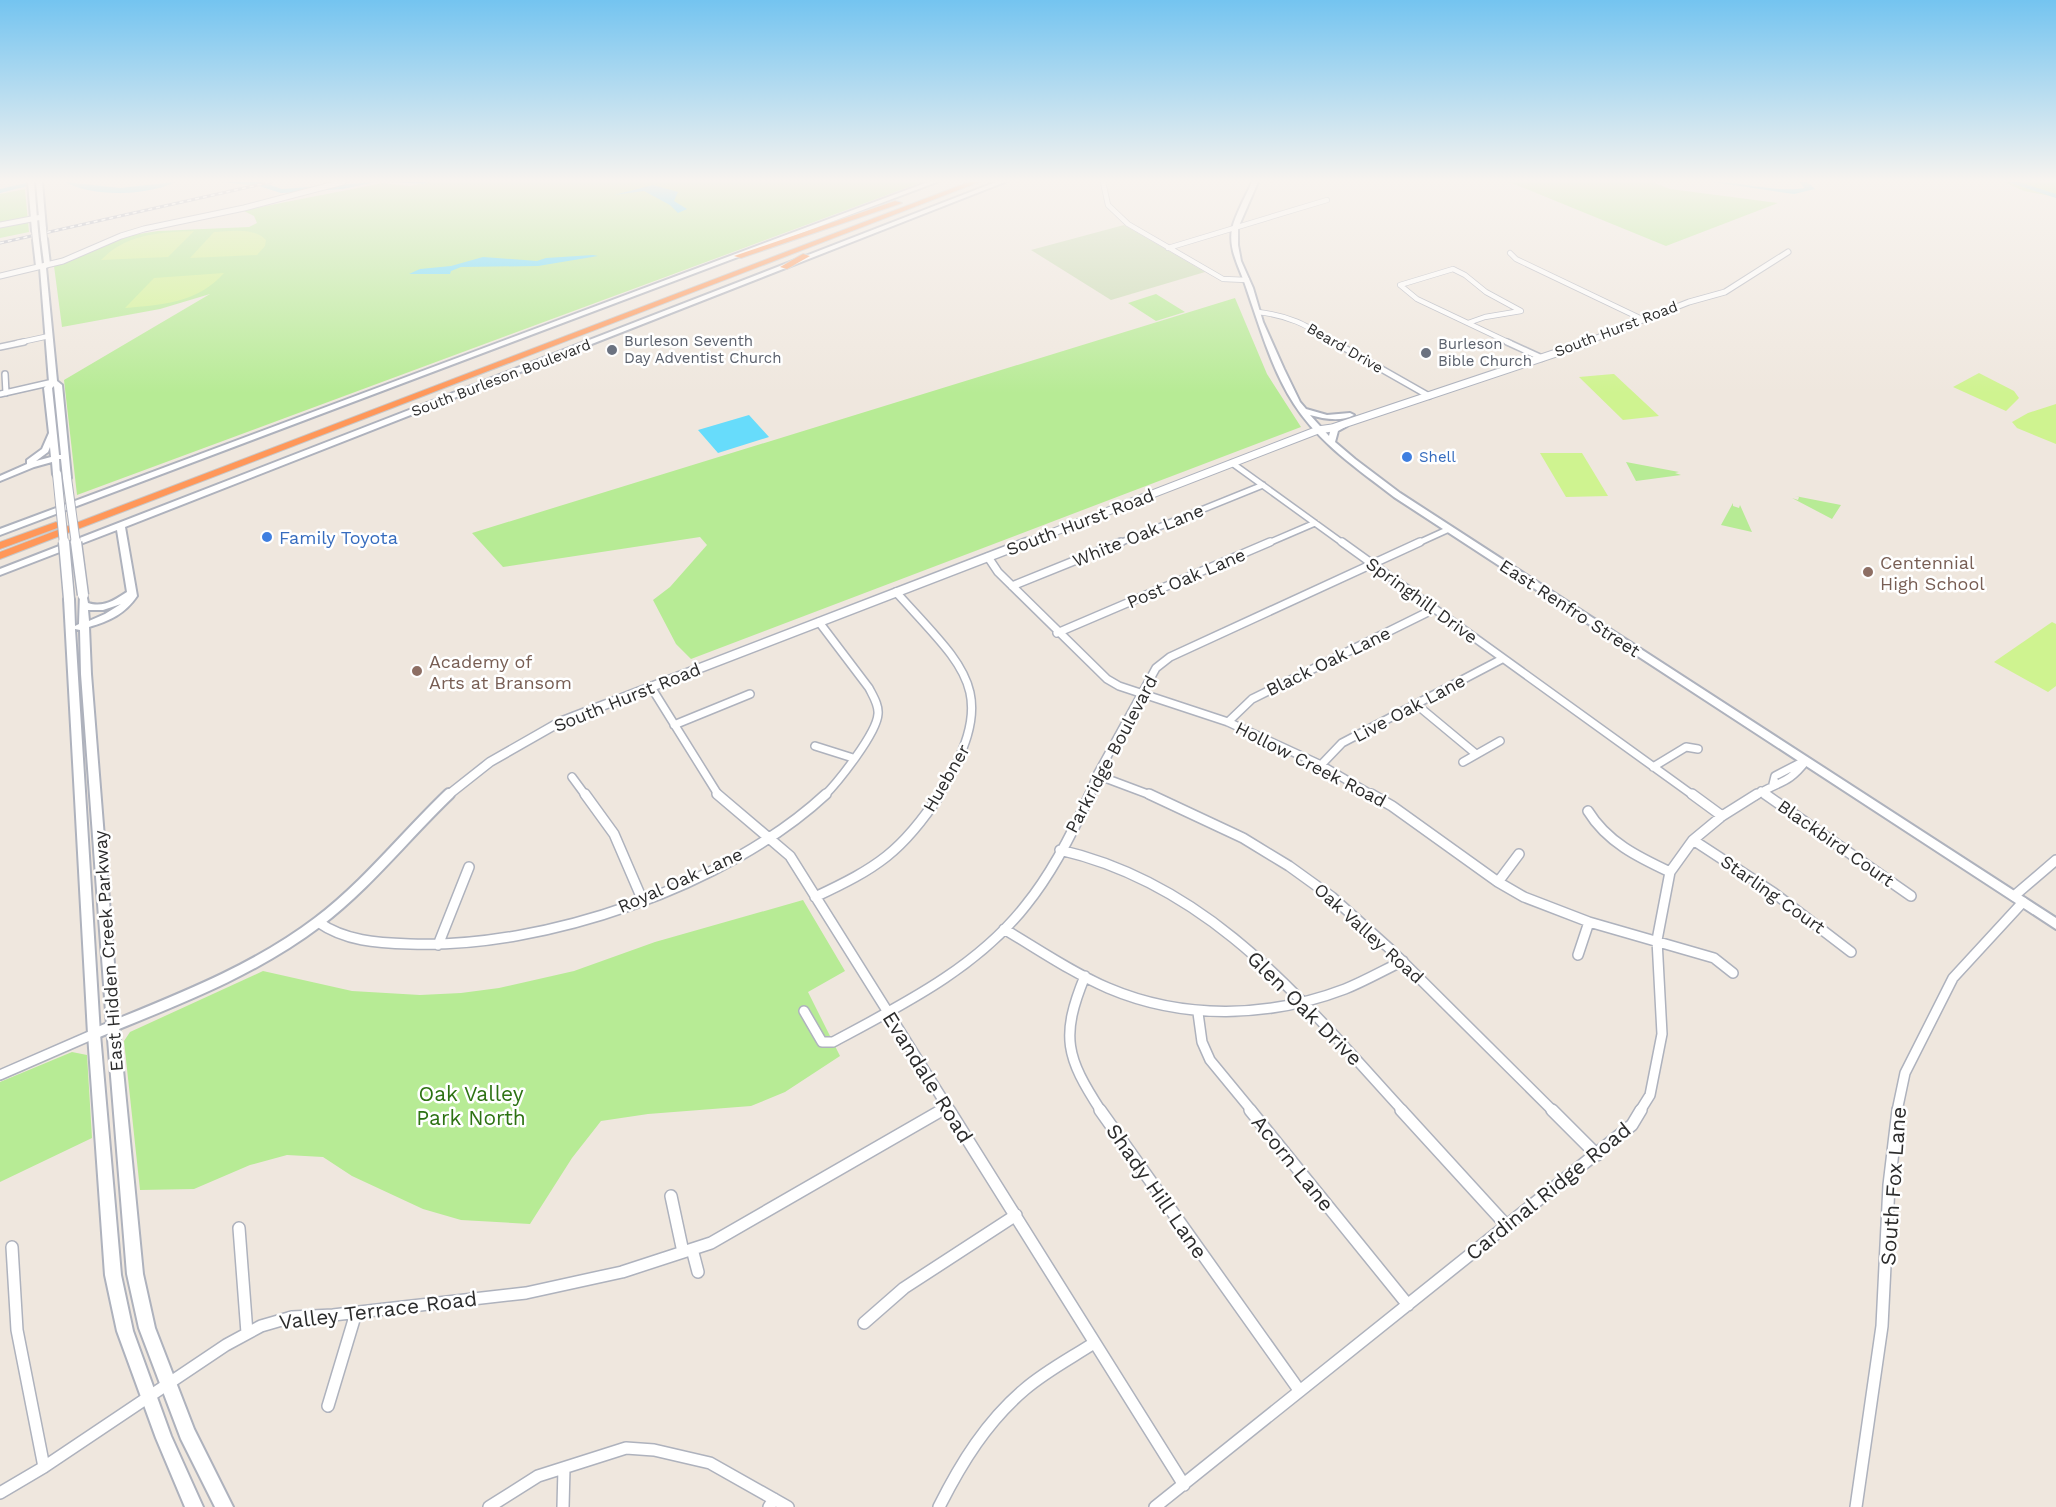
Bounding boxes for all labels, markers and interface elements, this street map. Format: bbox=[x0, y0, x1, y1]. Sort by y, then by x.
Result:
street label: South Hurst Road bbox=[1552, 297, 1680, 361]
street label: Beard Drive bbox=[1304, 319, 1386, 377]
place label: Burleson Seventh Day Adventist Church bbox=[624, 332, 782, 367]
street label: South Burleson Boulevard bbox=[409, 335, 593, 421]
place label: Burleson Bible Church bbox=[1438, 335, 1532, 370]
marker: Burleson Seventh Day Adventist Church bbox=[605, 343, 619, 357]
marker: Burleson Bible Church bbox=[1419, 346, 1433, 360]
place label: Shell bbox=[1419, 448, 1456, 466]
marker: Shell bbox=[1400, 450, 1414, 464]
street label: South Hurst Road bbox=[1003, 484, 1157, 560]
street label: White Oak Lane bbox=[1069, 499, 1207, 571]
place label: Family Toyota bbox=[279, 527, 398, 548]
marker: Family Toyota bbox=[260, 530, 274, 544]
street label: Post Oak Lane bbox=[1124, 544, 1248, 612]
street label: Springhill Drive bbox=[1362, 552, 1482, 648]
place label: Centennial High School bbox=[1880, 552, 1985, 594]
street label: East Renfro Street bbox=[1496, 555, 1645, 661]
marker: Centennial High School bbox=[1861, 565, 1875, 579]
street label: Black Oak Lane bbox=[1262, 622, 1394, 700]
place label: Academy of Arts at Bransom bbox=[429, 651, 572, 693]
street label: South Hurst Road bbox=[551, 658, 703, 736]
marker: Academy of Arts at Bransom bbox=[410, 664, 424, 678]
street label: Live Oak Lane bbox=[1350, 670, 1468, 746]
street label: Parkridge Boulevard bbox=[1061, 672, 1161, 836]
street label: Hollow Creek Road bbox=[1232, 717, 1390, 811]
street label: Huebner bbox=[918, 740, 974, 816]
street label: Blackbird Court bbox=[1774, 795, 1898, 891]
street label: East Hidden Creek Parkway bbox=[89, 829, 127, 1072]
street label: Royal Oak Lane bbox=[614, 843, 746, 917]
street label: Starling Court bbox=[1717, 850, 1830, 938]
street label: Oak Valley Road bbox=[1310, 878, 1428, 988]
street label: Glen Oak Drive bbox=[1242, 945, 1368, 1071]
street label: Evandale Road bbox=[878, 1007, 978, 1147]
park label: Oak Valley Park North bbox=[416, 1081, 526, 1130]
street label: South Fox Lane bbox=[1875, 1106, 1911, 1266]
street label: Acorn Lane bbox=[1247, 1110, 1339, 1216]
street label: Cardinal Ridge Road bbox=[1460, 1117, 1636, 1265]
street label: Shady Hill Lane bbox=[1101, 1119, 1213, 1263]
street label: Valley Terrace Road bbox=[278, 1285, 478, 1335]

